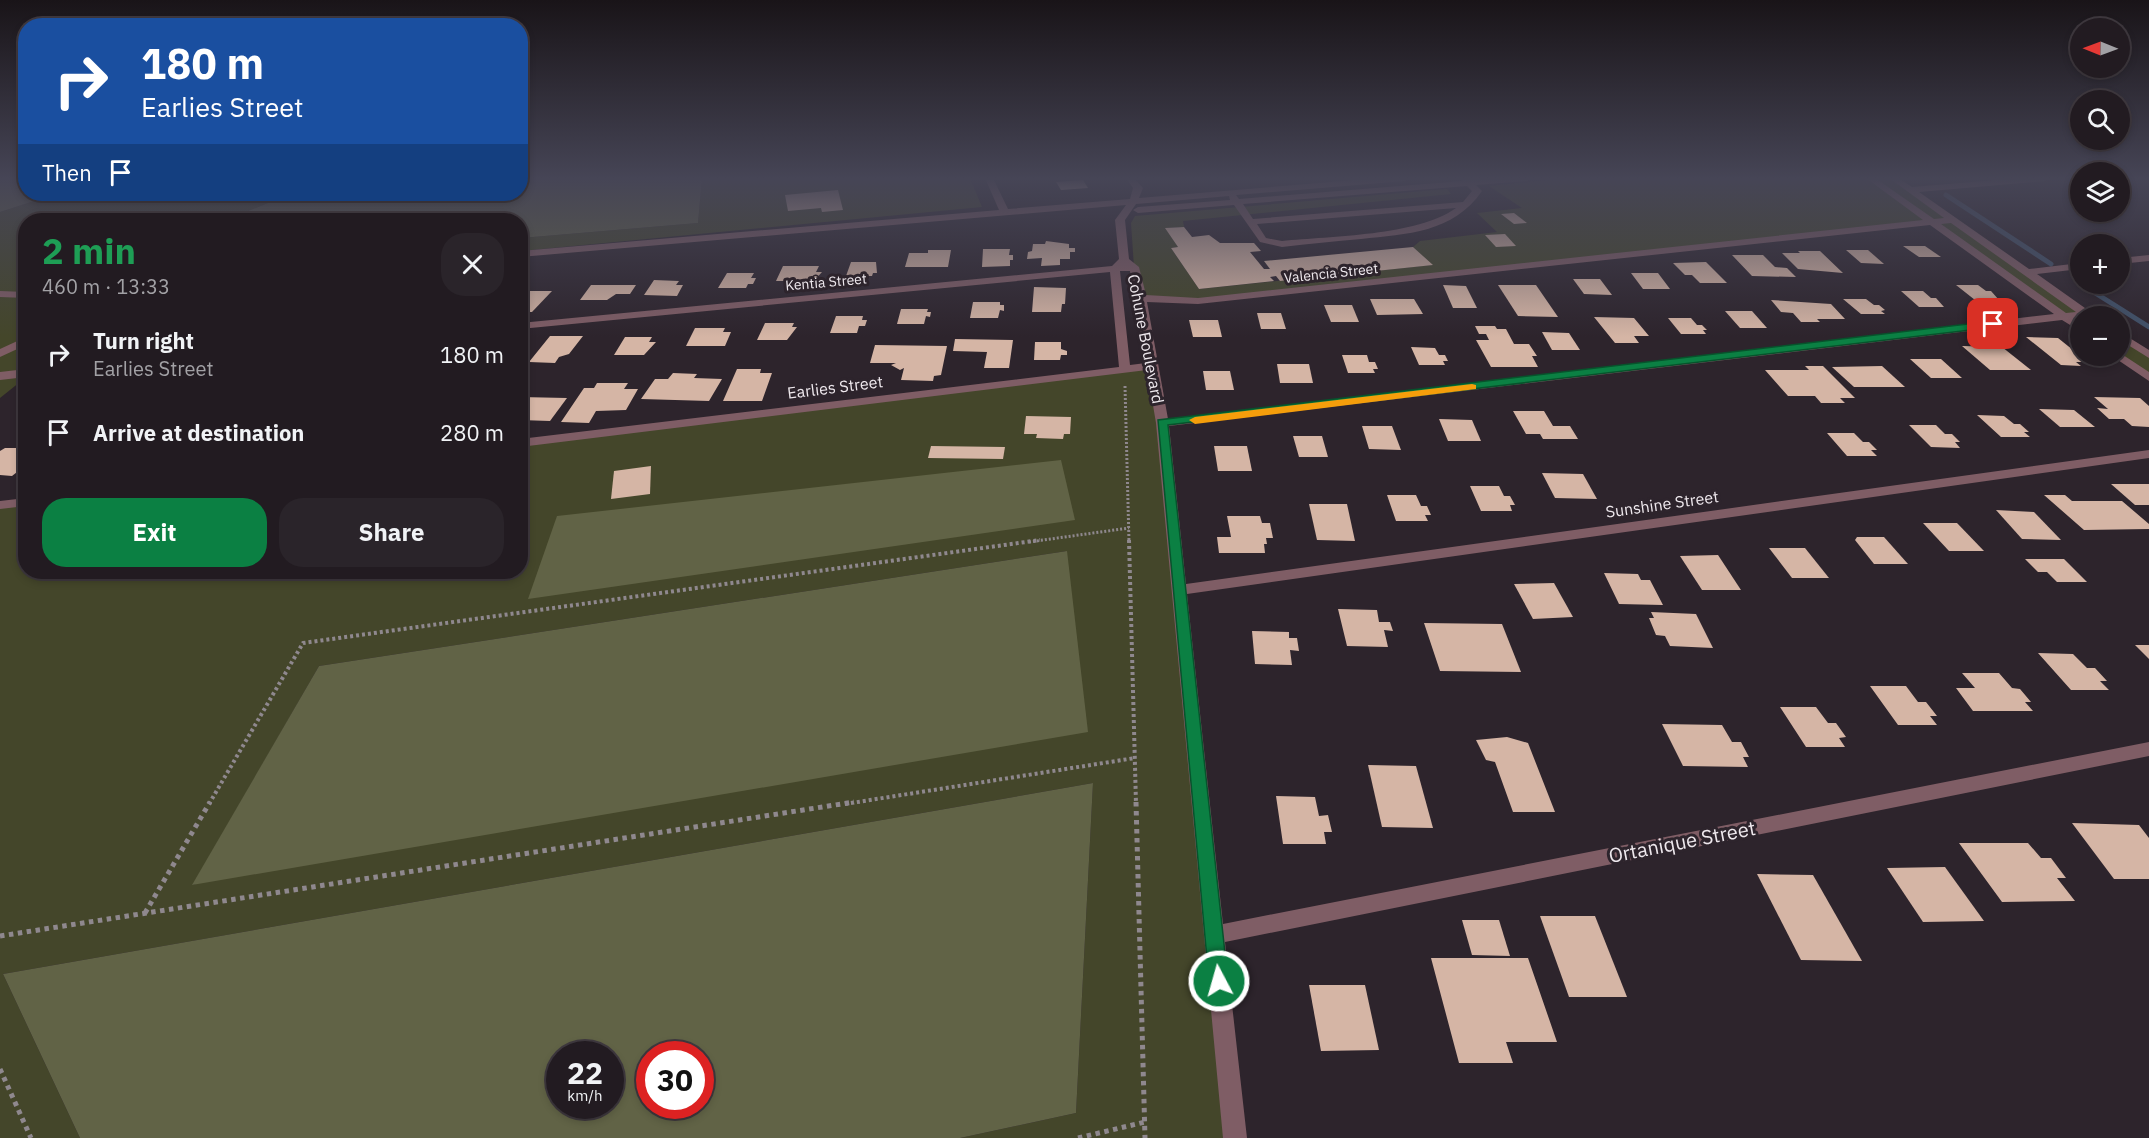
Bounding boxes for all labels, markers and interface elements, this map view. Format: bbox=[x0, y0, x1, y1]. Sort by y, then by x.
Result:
north arrow bbox=[2070, 18, 2130, 78]
map controls bbox=[2070, 18, 2130, 366]
text: 180 m bbox=[141, 36, 264, 91]
icon: right bbox=[42, 42, 120, 120]
text: Earlies Street bbox=[141, 89, 304, 124]
button: search bbox=[2070, 90, 2130, 150]
icon: arrive bbox=[104, 156, 137, 189]
text: Then bbox=[42, 158, 92, 187]
button: layers bbox=[2070, 162, 2130, 222]
text: 2 min bbox=[42, 227, 136, 274]
button: close bbox=[441, 233, 504, 296]
button: + bbox=[2070, 234, 2130, 294]
street label: Valencia Street bbox=[1283, 259, 1379, 287]
street label: Kentia Street bbox=[784, 269, 868, 295]
text: 460 m · 13:33 bbox=[42, 273, 170, 300]
street label: Cohune Boulevard bbox=[1124, 273, 1168, 405]
pin bbox=[1967, 298, 2018, 349]
button: − bbox=[2070, 306, 2130, 366]
icon: arrive bbox=[1976, 307, 2009, 340]
text: Turn right bbox=[93, 326, 194, 355]
icon: right bbox=[42, 338, 75, 371]
text: 180 m bbox=[440, 340, 504, 369]
text: Earlies Street bbox=[93, 355, 213, 382]
street label: Earlies Street bbox=[786, 371, 884, 403]
icon: arrive bbox=[42, 416, 75, 449]
text: Arrive at destination bbox=[93, 418, 304, 447]
text: 280 m bbox=[440, 418, 504, 447]
street label: Sunshine Street bbox=[1604, 486, 1720, 522]
button: Exit bbox=[42, 498, 267, 567]
button: Share bbox=[279, 498, 504, 567]
street label: Ortanique Street bbox=[1606, 814, 1758, 869]
position arrow bbox=[1187, 949, 1251, 1013]
speed limit sign: 30 bbox=[636, 1041, 714, 1119]
text: 22 bbox=[567, 1053, 603, 1092]
text: km/h bbox=[567, 1086, 603, 1105]

